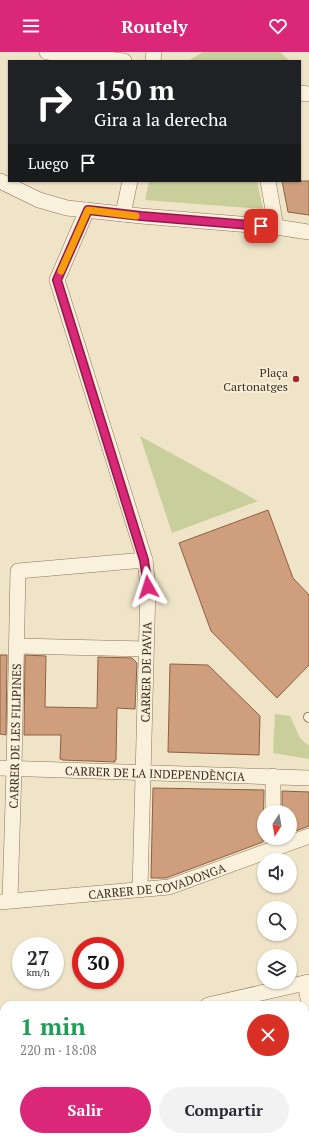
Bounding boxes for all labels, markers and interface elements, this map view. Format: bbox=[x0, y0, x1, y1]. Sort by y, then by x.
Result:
text: Routely bbox=[121, 14, 188, 38]
icon: menu bbox=[20, 15, 42, 37]
icon: heart bbox=[267, 15, 289, 37]
text: 150 m bbox=[94, 71, 175, 108]
icon: right bbox=[28, 76, 80, 128]
text: Gira a la derecha bbox=[94, 107, 228, 131]
icon: arrive bbox=[77, 152, 99, 174]
text: Luego bbox=[28, 153, 69, 173]
pin bbox=[244, 209, 278, 243]
icon: arrive bbox=[250, 215, 272, 237]
place label: Plaça Cartonatges bbox=[223, 365, 288, 394]
marker: Plaça Cartonatges bbox=[291, 374, 301, 384]
position arrow bbox=[127, 566, 169, 608]
street label: CARRER DE PAVIA bbox=[138, 621, 154, 722]
street label: CARRER DE LES FILIPINES bbox=[5, 663, 24, 809]
street label: CARRER DE LA INDEPENDÈNCIA bbox=[65, 763, 246, 783]
north arrow bbox=[257, 805, 297, 845]
map controls bbox=[257, 805, 297, 989]
button: sound bbox=[257, 853, 297, 893]
street label: CARRER DE COVADONGA bbox=[88, 859, 228, 902]
button: search bbox=[257, 901, 297, 941]
speed limit sign: 30 bbox=[72, 937, 124, 989]
text: 27 bbox=[27, 944, 49, 971]
button: layers bbox=[257, 949, 297, 989]
text: km/h bbox=[26, 966, 50, 979]
text: 1 min bbox=[20, 1010, 86, 1042]
button: close bbox=[247, 1014, 289, 1056]
text: 220 m · 18:08 bbox=[20, 1041, 97, 1059]
button: Salir bbox=[20, 1087, 151, 1133]
button: Compartir bbox=[159, 1087, 289, 1133]

